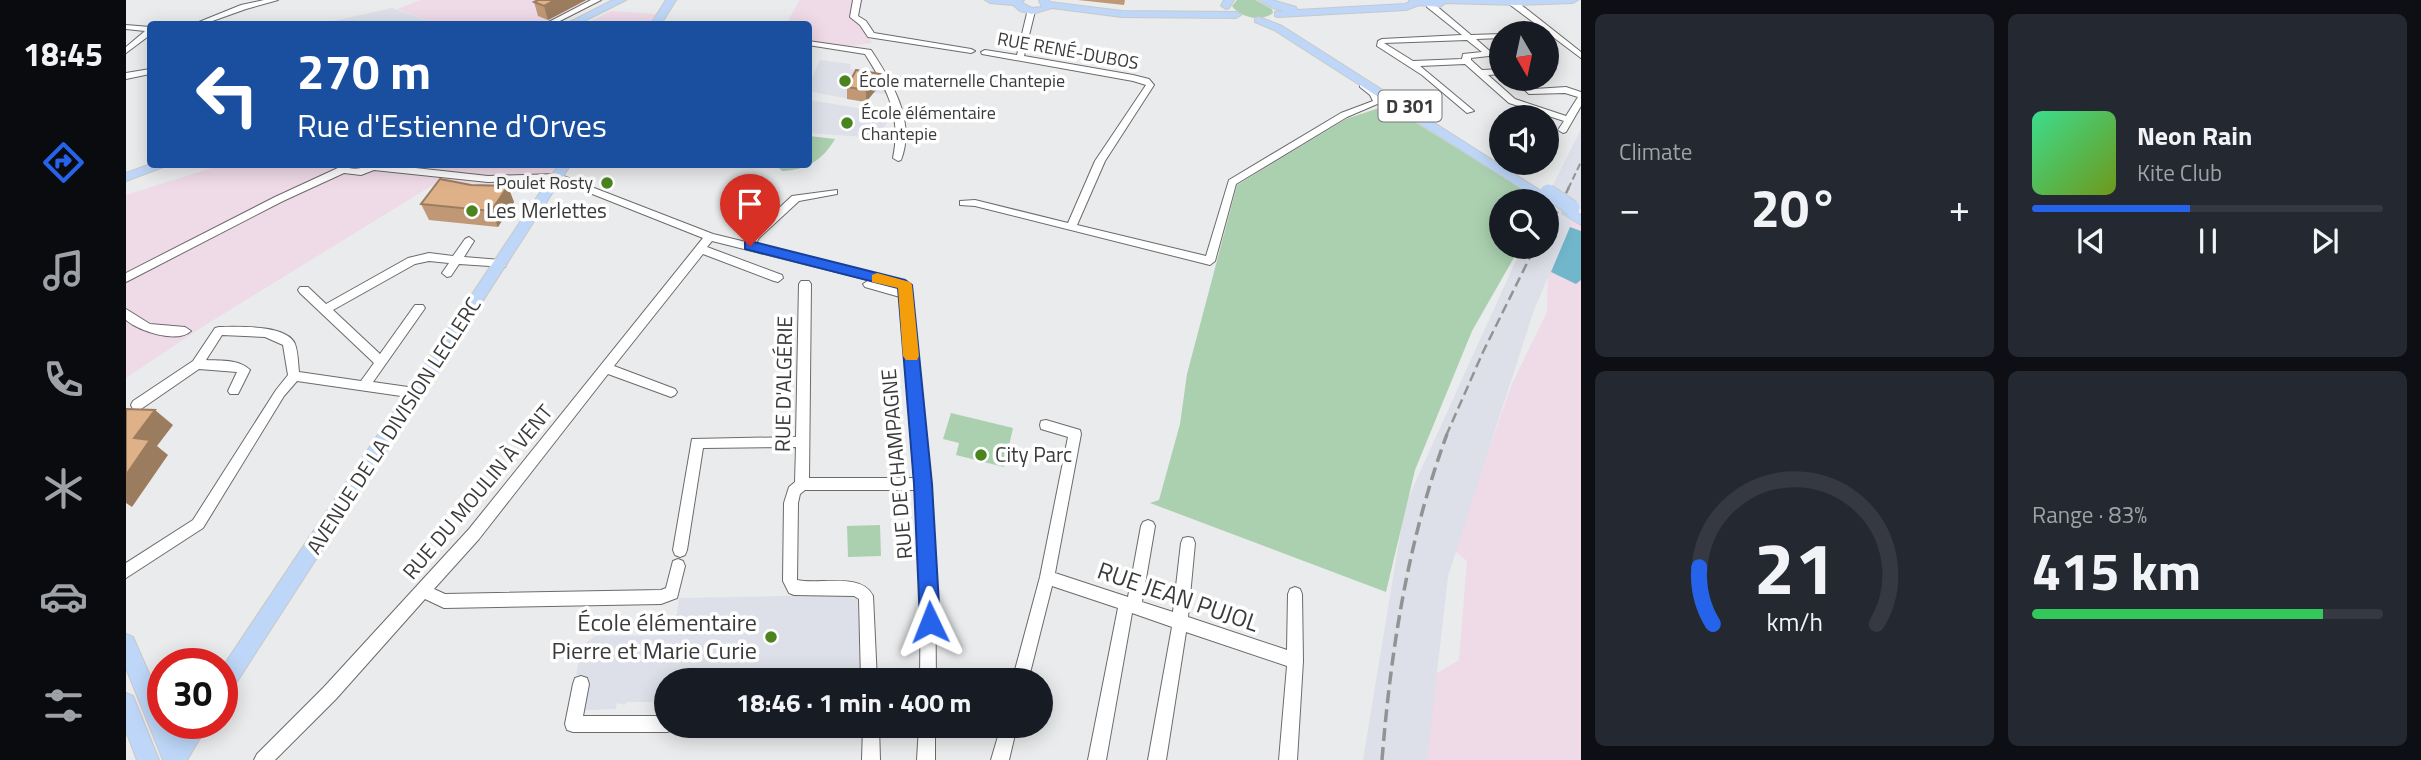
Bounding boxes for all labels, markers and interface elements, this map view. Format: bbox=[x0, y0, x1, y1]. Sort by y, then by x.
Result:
north arrow bbox=[1489, 21, 1559, 91]
map controls bbox=[1489, 21, 1559, 259]
street label: RUE RENÉ-DUBOS bbox=[995, 25, 1141, 76]
text: 18:45 bbox=[23, 30, 103, 78]
text: 270 m bbox=[297, 33, 431, 108]
icon: left bbox=[182, 49, 273, 140]
place label: École maternelle Chantepie bbox=[859, 67, 1065, 94]
marker: École maternelle Chantepie bbox=[837, 73, 853, 89]
road number: D 301 bbox=[1378, 90, 1442, 122]
place label: École élémentaire Chantepie bbox=[861, 99, 996, 147]
text: Rue d'Estienne d'Orves bbox=[297, 101, 607, 149]
button: sound bbox=[1489, 105, 1559, 175]
marker: École élémentaire Chantepie bbox=[839, 115, 855, 131]
text: Neon Rain bbox=[2137, 116, 2252, 155]
text: Climate bbox=[1619, 134, 1692, 169]
icon: directions bbox=[39, 138, 88, 187]
text: Kite Club bbox=[2137, 155, 2222, 190]
text: 20° bbox=[1751, 168, 1838, 247]
place label: Poulet Rosty bbox=[496, 169, 593, 196]
pin bbox=[720, 174, 780, 246]
marker: Poulet Rosty bbox=[599, 175, 615, 191]
text: − bbox=[1619, 179, 1640, 237]
text: + bbox=[1949, 179, 1970, 237]
icon: arrive bbox=[731, 185, 769, 223]
button: search bbox=[1489, 189, 1559, 259]
place label: Les Merlettes bbox=[486, 194, 607, 226]
marker: Les Merlettes bbox=[464, 203, 480, 219]
icon: previous bbox=[2072, 222, 2110, 260]
icon: pause bbox=[2189, 222, 2227, 260]
icon: next bbox=[2306, 222, 2344, 260]
icon: music bbox=[39, 246, 88, 295]
street label: AVENUE DE LA DIVISION LECLERC bbox=[298, 291, 489, 560]
street label: RUE D'ALGÉRIE bbox=[766, 316, 800, 452]
icon: phone bbox=[39, 355, 88, 404]
street label: RUE DE CHAMPAGNE bbox=[872, 368, 920, 561]
street label: RUE DU MOULIN À VENT bbox=[394, 397, 560, 586]
place label: City Parc bbox=[995, 438, 1072, 470]
marker: City Parc bbox=[973, 447, 989, 463]
icon: climate bbox=[39, 464, 88, 513]
text: Range · 83% bbox=[2032, 497, 2147, 532]
text: 21 bbox=[1754, 513, 1835, 623]
text: 415 km bbox=[2032, 531, 2201, 610]
street label: RUE JEAN PUJOL bbox=[1093, 552, 1264, 641]
icon: car bbox=[39, 572, 88, 621]
position arrow bbox=[893, 585, 967, 659]
text: km/h bbox=[1766, 603, 1823, 641]
place label: École élémentaire Pierre et Marie Curie bbox=[552, 604, 757, 668]
marker: École élémentaire Pierre et Marie Curie bbox=[763, 629, 779, 645]
speed limit sign: 30 bbox=[147, 648, 238, 739]
icon: filters bbox=[39, 681, 88, 730]
text: 18:46 · 1 min · 400 m bbox=[736, 683, 971, 722]

